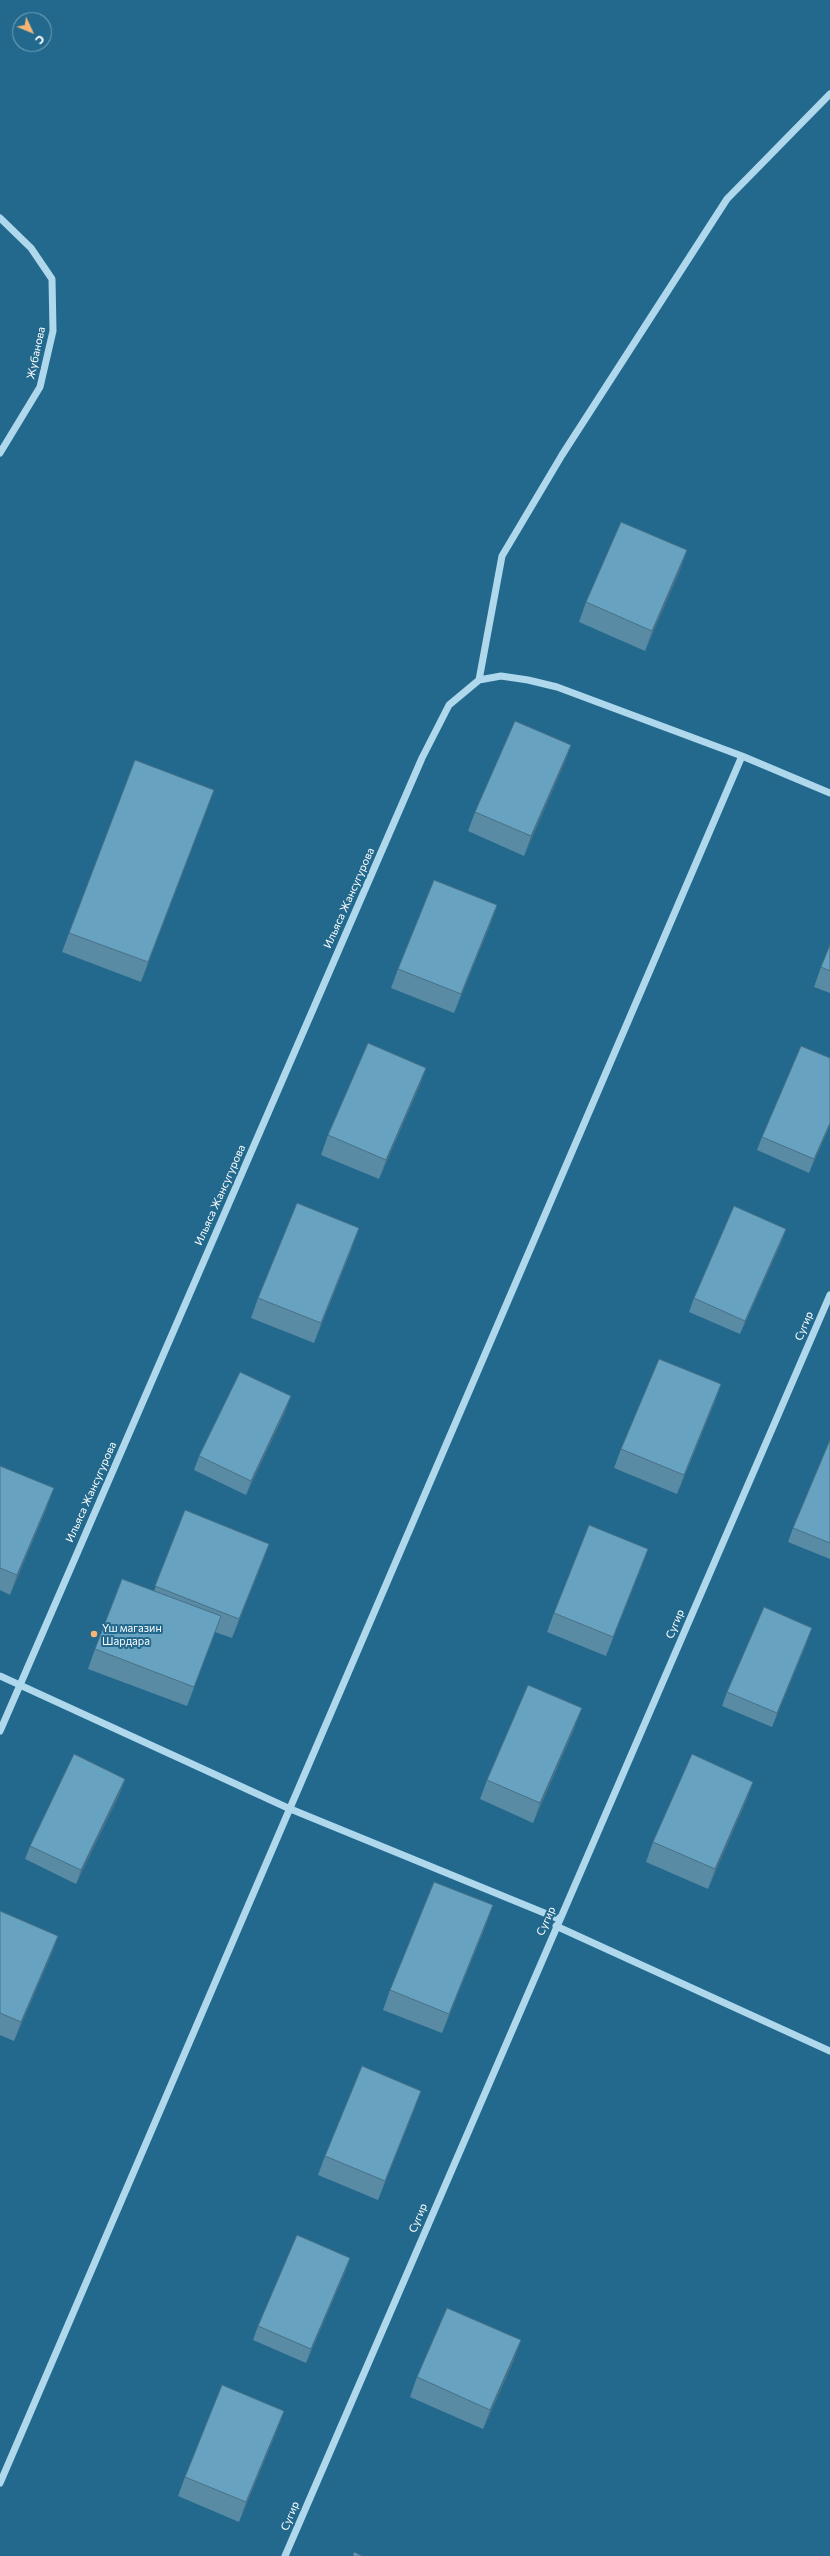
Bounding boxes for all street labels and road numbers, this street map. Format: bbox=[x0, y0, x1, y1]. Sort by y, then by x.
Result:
street label: Жубанова bbox=[24, 325, 48, 381]
street label: Ильяса Жансугурова bbox=[321, 846, 377, 950]
street label: Ильяса Жансугурова bbox=[192, 1143, 248, 1247]
street label: Сугир bbox=[792, 1309, 816, 1343]
street label: Ильяса Жансугурова bbox=[63, 1440, 119, 1544]
street label: Сугир bbox=[663, 1607, 687, 1641]
street label: Сугир bbox=[534, 1904, 558, 1938]
street label: Сугир bbox=[406, 2201, 430, 2235]
street label: Сугир bbox=[278, 2499, 302, 2533]

